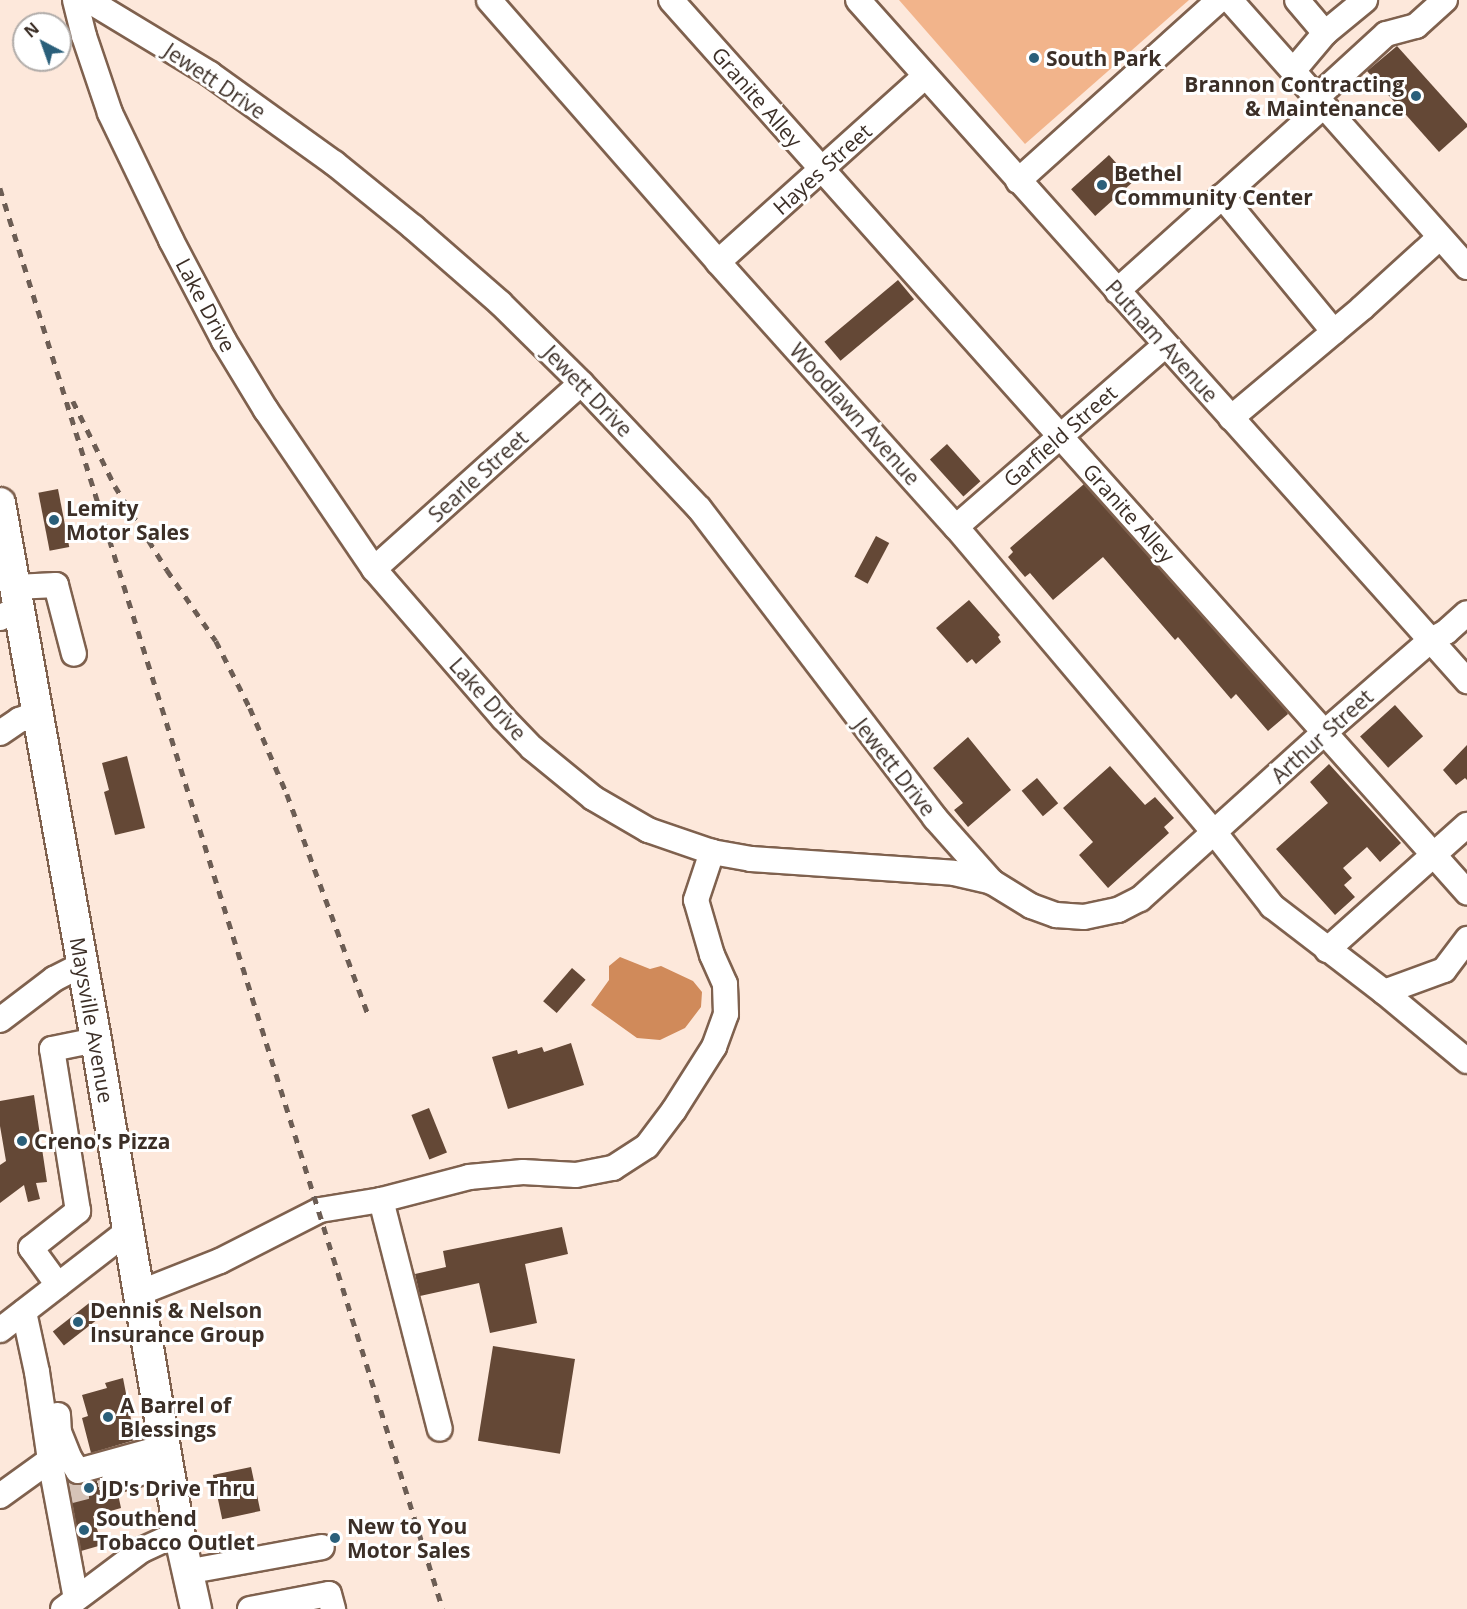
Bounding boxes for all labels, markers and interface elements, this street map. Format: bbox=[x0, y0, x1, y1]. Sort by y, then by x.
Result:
north arrow bbox=[12, 12, 72, 72]
text: N bbox=[19, 17, 44, 43]
street label: Jewett Drive bbox=[159, 38, 271, 124]
street label: Granite Alley bbox=[707, 42, 807, 152]
place label: South Park bbox=[1046, 45, 1161, 71]
marker: South Park bbox=[1027, 51, 1041, 65]
place label: Brannon Contracting & Maintenance bbox=[1184, 71, 1404, 121]
marker: Brannon Contracting & Maintenance bbox=[1409, 89, 1423, 103]
street label: Hayes Street bbox=[768, 118, 876, 220]
place label: Bethel Community Center bbox=[1114, 160, 1313, 210]
marker: Bethel Community Center bbox=[1095, 178, 1109, 192]
street label: Lake Drive bbox=[171, 254, 241, 356]
street label: Putnam Avenue bbox=[1101, 275, 1223, 407]
street label: Woodlawn Avenue bbox=[785, 338, 925, 490]
street label: Jewett Drive bbox=[538, 340, 638, 442]
street label: Garfield Street bbox=[998, 380, 1122, 492]
street label: Searle Street bbox=[423, 425, 533, 527]
street label: Granite Alley bbox=[1078, 458, 1180, 568]
place label: Lemity Motor Sales bbox=[66, 495, 189, 545]
marker: Lemity Motor Sales bbox=[47, 513, 61, 527]
street label: Lake Drive bbox=[444, 653, 532, 745]
street label: Arthur Street bbox=[1266, 684, 1378, 788]
street label: Jewett Drive bbox=[849, 713, 941, 821]
street label: Maysville Avenue bbox=[65, 935, 119, 1105]
place label: Creno's Pizza bbox=[34, 1128, 170, 1154]
marker: Creno's Pizza bbox=[15, 1134, 29, 1148]
place label: Dennis & Nelson Insurance Group bbox=[90, 1297, 265, 1347]
marker: Dennis & Nelson Insurance Group bbox=[71, 1315, 85, 1329]
place label: A Barrel of Blessings bbox=[120, 1392, 231, 1442]
marker: A Barrel of Blessings bbox=[101, 1410, 115, 1424]
place label: JD's Drive Thru bbox=[101, 1475, 256, 1501]
marker: JD's Drive Thru bbox=[82, 1481, 96, 1495]
place label: Southend Tobacco Outlet bbox=[96, 1505, 255, 1555]
place label: New to You Motor Sales bbox=[347, 1513, 470, 1563]
marker: Southend Tobacco Outlet bbox=[77, 1523, 91, 1537]
marker: New to You Motor Sales bbox=[328, 1531, 342, 1545]

